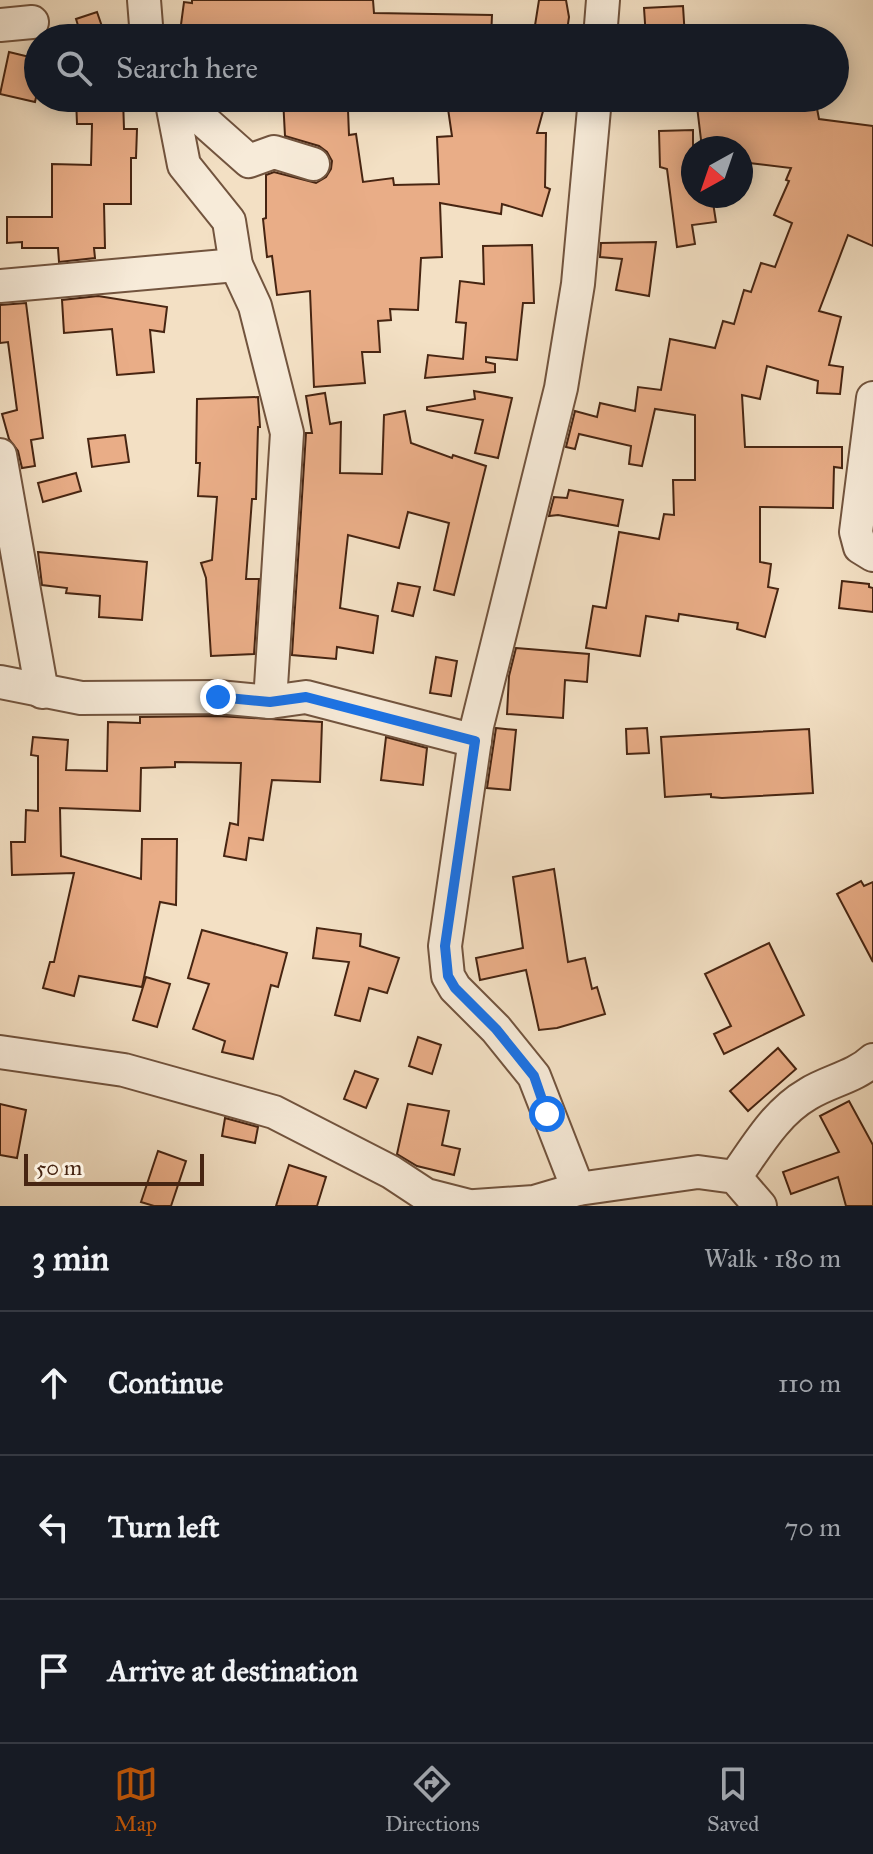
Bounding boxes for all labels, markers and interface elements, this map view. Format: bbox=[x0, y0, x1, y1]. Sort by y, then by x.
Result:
search box bbox=[24, 24, 849, 112]
icon: search bbox=[52, 46, 96, 90]
text: Search here bbox=[116, 50, 258, 86]
north arrow bbox=[681, 136, 753, 208]
route end bbox=[200, 679, 236, 715]
route start bbox=[529, 1096, 565, 1132]
scale bar bbox=[24, 1150, 204, 1186]
text: 50 m bbox=[36, 1154, 82, 1181]
text: 3 min bbox=[32, 1238, 109, 1279]
text: Walk · 180 m bbox=[704, 1242, 841, 1274]
icon: ahead bbox=[32, 1361, 76, 1405]
text: Continue bbox=[108, 1365, 223, 1401]
text: 110 m bbox=[778, 1367, 841, 1399]
icon: left bbox=[32, 1505, 76, 1549]
text: Turn left bbox=[108, 1509, 219, 1545]
text: 70 m bbox=[785, 1511, 841, 1543]
icon: arrive bbox=[32, 1649, 76, 1693]
text: Arrive at destination bbox=[108, 1653, 358, 1689]
tab: Map bbox=[114, 1762, 158, 1837]
tab: Directions bbox=[385, 1762, 480, 1837]
tab: Saved bbox=[707, 1762, 759, 1837]

